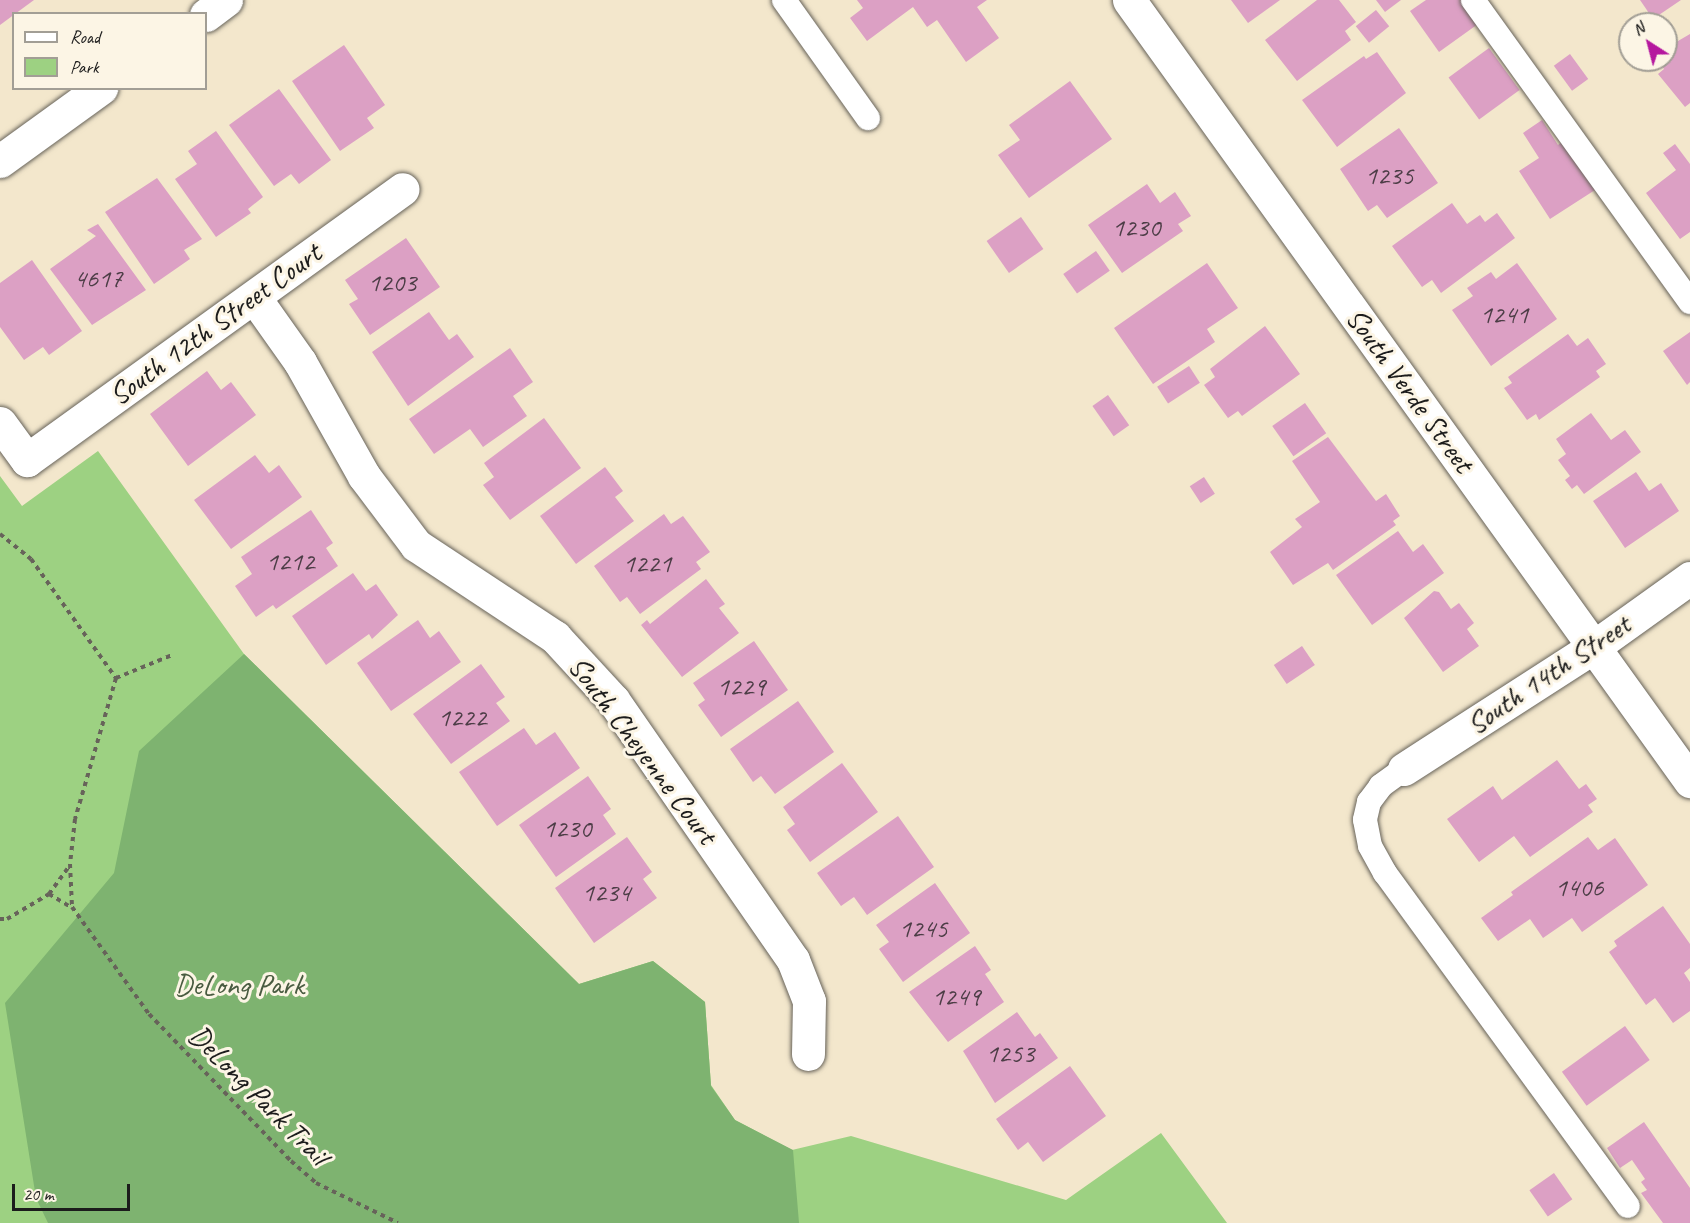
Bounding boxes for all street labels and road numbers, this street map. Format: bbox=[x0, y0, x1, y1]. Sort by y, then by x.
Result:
street label: South 12th Street Court bbox=[102, 235, 328, 413]
street label: South Verde Street bbox=[1338, 300, 1482, 480]
street label: South 14th Street bbox=[1459, 606, 1637, 742]
street label: South Cheyenne Court bbox=[561, 649, 725, 851]
street label: DeLong Park Trail bbox=[182, 1018, 336, 1172]

